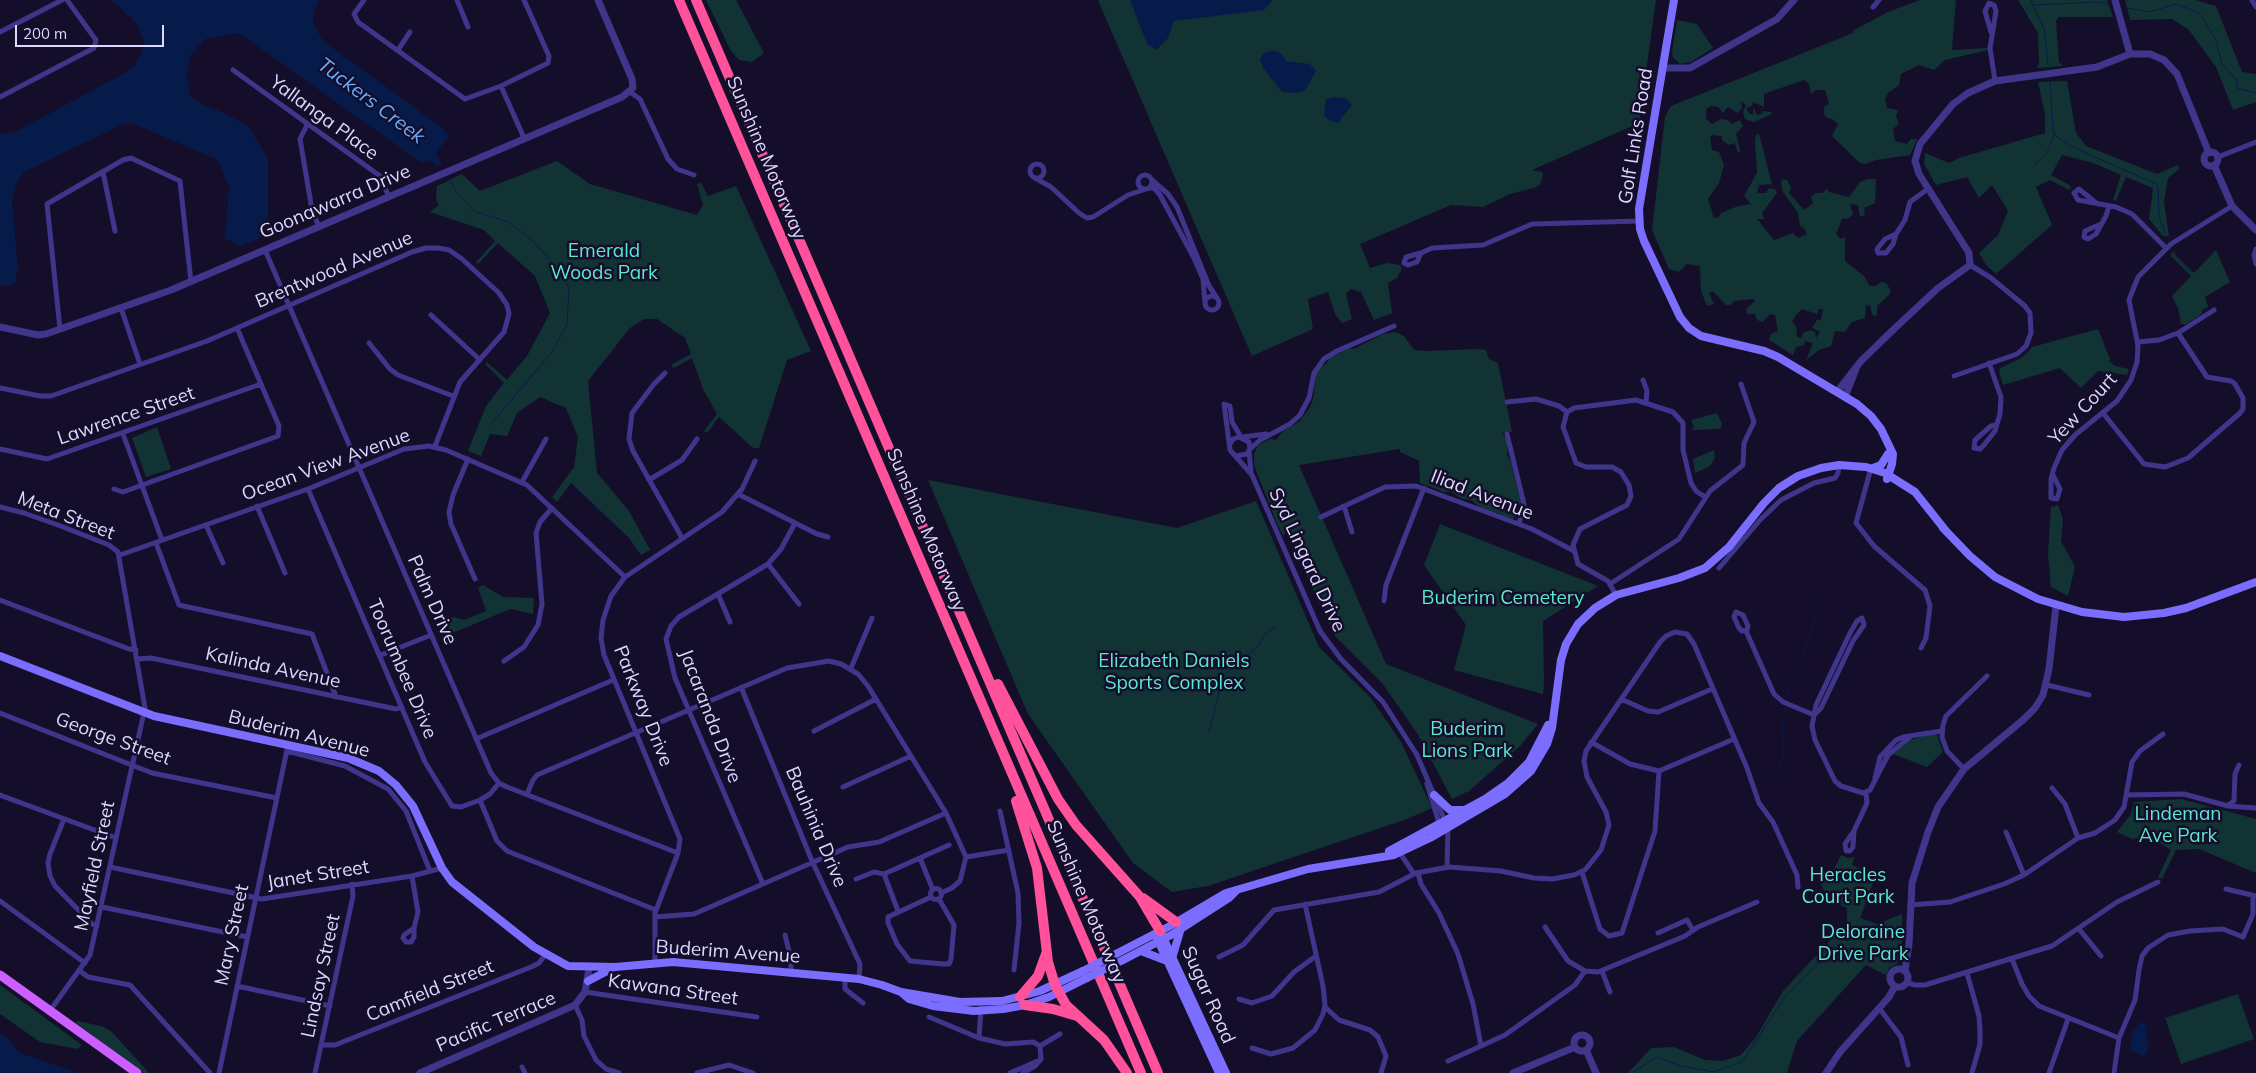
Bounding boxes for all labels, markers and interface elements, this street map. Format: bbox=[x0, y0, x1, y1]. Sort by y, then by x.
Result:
scale bar bbox=[18, 15, 166, 47]
text: 200 m bbox=[23, 24, 67, 43]
water label: Tuckers Creek bbox=[313, 53, 429, 149]
street label: Golf Links Road bbox=[1614, 66, 1658, 206]
street label: Yallanga Place bbox=[265, 71, 383, 165]
street label: Sunshine Motorway bbox=[721, 73, 811, 243]
street label: Goonawarra Drive bbox=[256, 160, 414, 244]
street label: Brentwood Avenue bbox=[252, 227, 416, 313]
park label: Emerald Woods Park bbox=[550, 240, 658, 284]
street label: Yew Court bbox=[2044, 368, 2122, 450]
street label: Lawrence Street bbox=[54, 382, 198, 450]
street label: Ocean View Avenue bbox=[239, 424, 413, 506]
street label: Sunshine Motorway bbox=[881, 445, 971, 615]
street label: Iliad Avenue bbox=[1428, 465, 1536, 525]
street label: Syd Lingard Drive bbox=[1264, 485, 1350, 635]
street label: Meta Street bbox=[14, 487, 118, 545]
street label: Palm Drive bbox=[402, 552, 462, 648]
park label: Buderim Cemetery bbox=[1422, 587, 1584, 609]
street label: Toorumbee Drive bbox=[362, 596, 442, 742]
street label: Parkway Drive bbox=[608, 642, 678, 770]
street label: Kalinda Avenue bbox=[203, 643, 343, 693]
street label: Jacaranda Drive bbox=[674, 646, 746, 786]
park label: Elizabeth Daniels Sports Complex bbox=[1098, 650, 1250, 694]
street label: Buderim Avenue bbox=[226, 705, 372, 763]
street label: George Street bbox=[52, 708, 174, 770]
park label: Buderim Lions Park bbox=[1421, 718, 1513, 762]
street label: Bauhinia Drive bbox=[780, 763, 852, 891]
street label: Mayfield Street bbox=[70, 799, 120, 933]
park label: Lindeman Ave Park bbox=[2135, 803, 2221, 847]
street label: Sunshine Motorway bbox=[1041, 817, 1131, 987]
street label: Janet Street bbox=[265, 856, 371, 894]
park label: Heracles Court Park bbox=[1801, 864, 1895, 908]
street label: Mary Street bbox=[210, 882, 254, 988]
street label: Lindsay Street bbox=[297, 912, 345, 1040]
park label: Deloraine Drive Park bbox=[1818, 921, 1908, 965]
street label: Buderim Avenue bbox=[655, 936, 801, 968]
street label: Sugar Road bbox=[1176, 943, 1240, 1047]
street label: Camfield Street bbox=[363, 955, 497, 1027]
street label: Kawana Street bbox=[606, 970, 740, 1010]
street label: Pacific Terrace bbox=[433, 987, 559, 1057]

